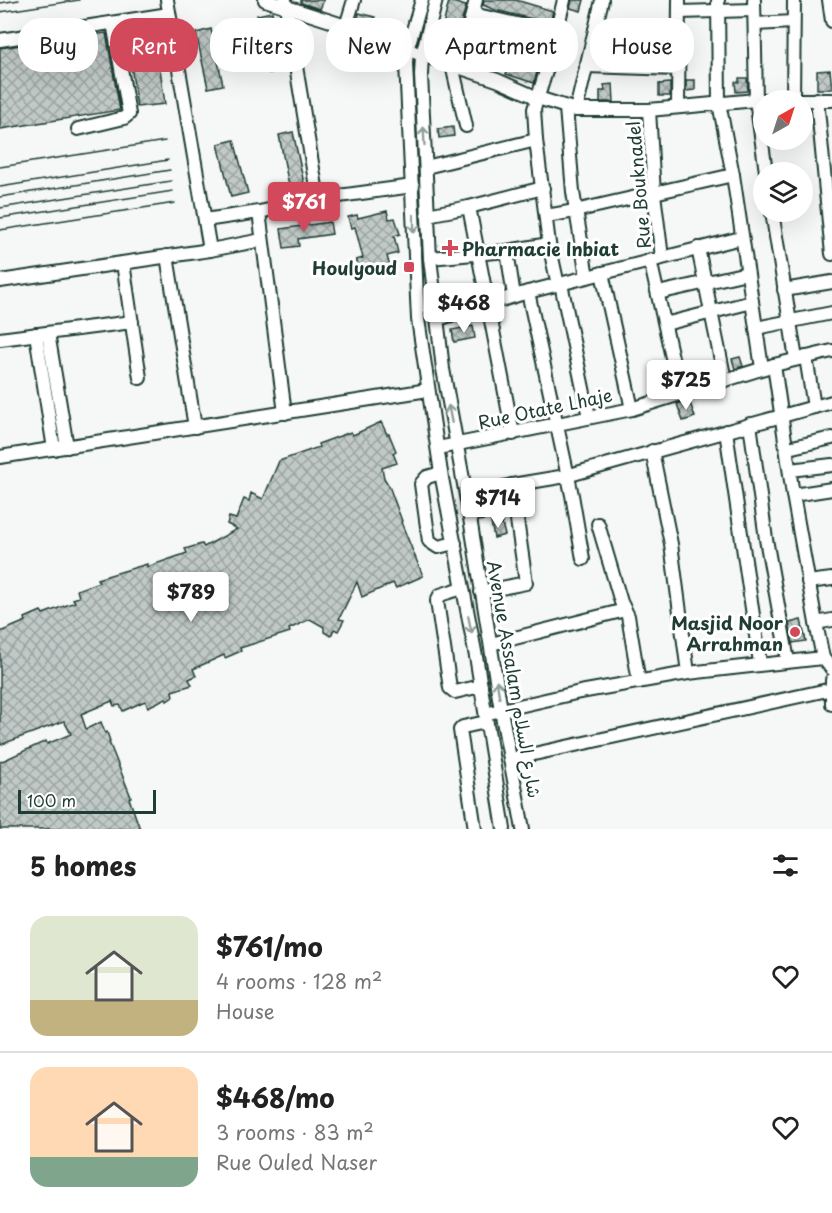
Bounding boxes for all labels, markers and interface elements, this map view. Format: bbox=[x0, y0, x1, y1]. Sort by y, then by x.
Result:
chip: Buy bbox=[18, 18, 98, 72]
chip: Rent bbox=[110, 18, 198, 72]
chip: Filters bbox=[210, 18, 314, 72]
chip: New bbox=[326, 18, 412, 72]
chip: Apartment bbox=[424, 18, 578, 72]
chip: House bbox=[590, 18, 694, 72]
north arrow bbox=[753, 90, 813, 150]
map controls bbox=[753, 90, 813, 222]
street label: Rue Bouknadel bbox=[619, 120, 657, 250]
one-way arrow bbox=[419, 127, 430, 147]
button: layers bbox=[753, 162, 813, 222]
pin: $761 bbox=[268, 182, 340, 233]
text: $761 bbox=[282, 186, 326, 216]
one-way arrow bbox=[409, 214, 420, 234]
place label: Pharmacie Inbiat bbox=[462, 235, 620, 262]
marker: Pharmacie Inbiat bbox=[443, 241, 457, 255]
place label: Houlyoud bbox=[312, 254, 397, 281]
marker: Houlyoud bbox=[402, 260, 416, 274]
pin: $468 bbox=[428, 283, 500, 334]
text: $468 bbox=[437, 287, 491, 317]
pin: $725 bbox=[650, 360, 722, 411]
text: $725 bbox=[661, 364, 711, 394]
street label: Rue Otate Lhaje bbox=[475, 381, 615, 435]
one-way arrow bbox=[444, 405, 455, 424]
pin: $714 bbox=[462, 478, 534, 529]
text: $714 bbox=[475, 482, 521, 512]
street label: Avenue Assalam شارع السلام bbox=[479, 558, 549, 800]
pin: $789 bbox=[155, 572, 227, 623]
text: $789 bbox=[167, 576, 215, 606]
place label: Masjid Noor Arrahman bbox=[671, 609, 784, 657]
one-way arrow bbox=[465, 614, 476, 634]
marker: Masjid Noor Arrahman bbox=[788, 625, 802, 639]
one-way arrow bbox=[492, 679, 503, 699]
scale bar bbox=[18, 787, 156, 814]
text: 100 m bbox=[27, 788, 76, 812]
text: 5 homes bbox=[30, 846, 136, 885]
icon: filters bbox=[769, 849, 802, 882]
text: $761/mo bbox=[216, 927, 323, 966]
icon: home bbox=[78, 940, 150, 1012]
icon: heart bbox=[769, 960, 802, 993]
text: 4 rooms · 128 m² bbox=[216, 966, 382, 996]
text: House bbox=[216, 996, 275, 1026]
text: $468/mo bbox=[216, 1078, 334, 1117]
icon: home bbox=[78, 1091, 150, 1163]
icon: heart bbox=[769, 1111, 802, 1144]
text: 3 rooms · 83 m² bbox=[216, 1117, 374, 1147]
text: Rue Ouled Naser bbox=[216, 1147, 377, 1177]

